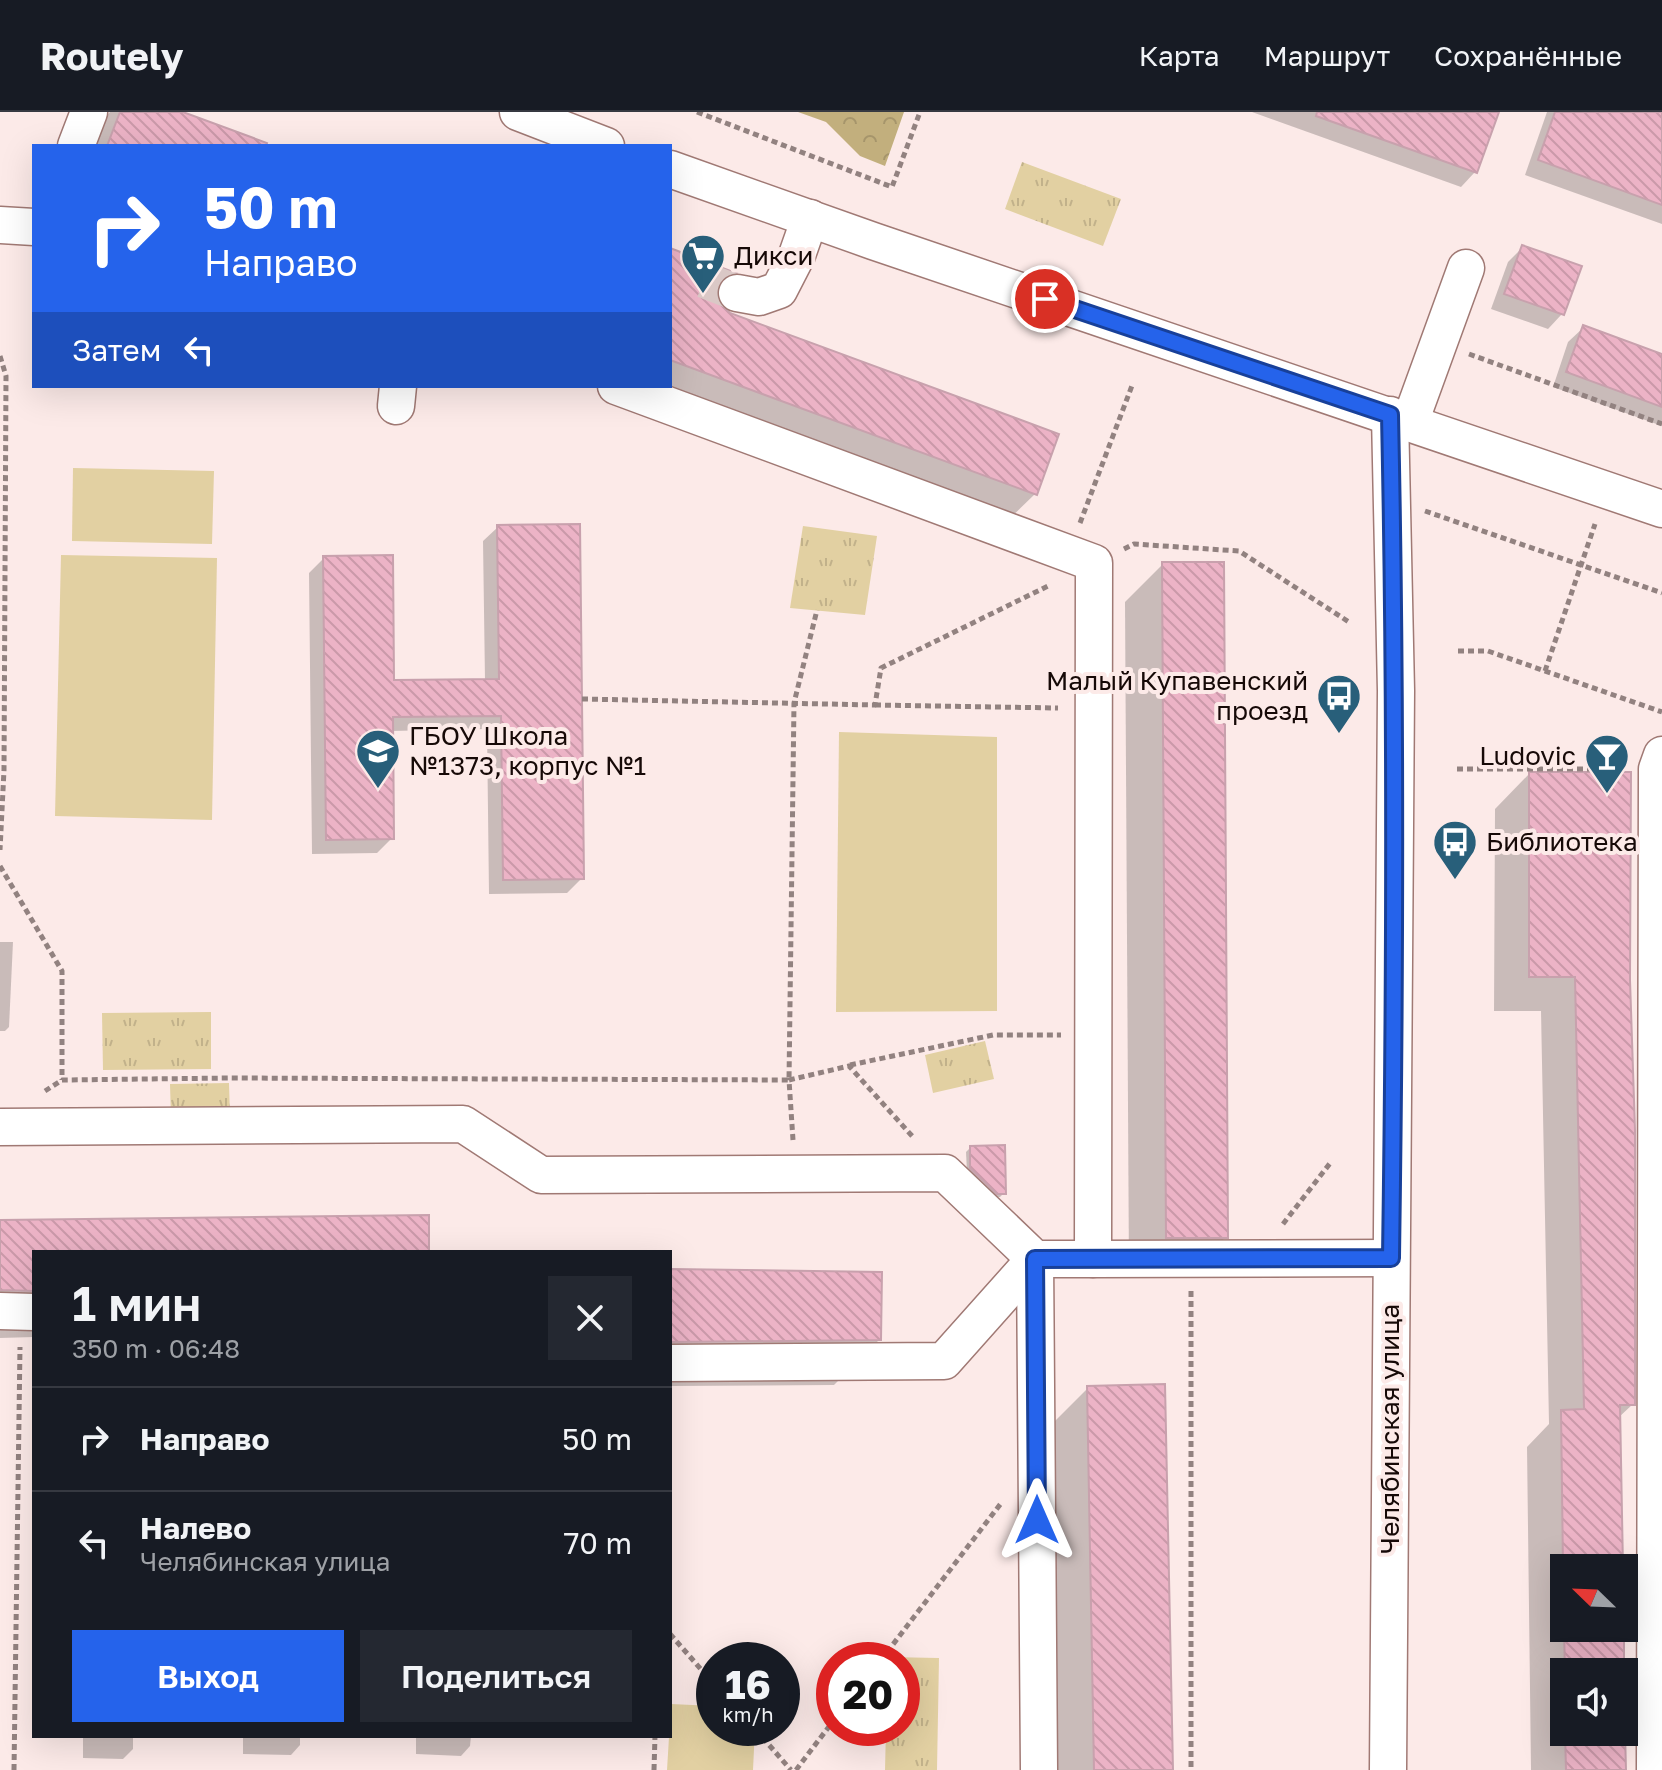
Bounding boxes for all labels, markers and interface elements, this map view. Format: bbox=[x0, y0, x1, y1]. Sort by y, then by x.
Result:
text: Routely bbox=[40, 33, 184, 78]
text: Карта bbox=[1139, 39, 1220, 72]
text: Маршрут bbox=[1264, 39, 1390, 72]
text: Сохранённые bbox=[1434, 39, 1622, 72]
text: 50 m bbox=[204, 173, 338, 240]
icon: right bbox=[72, 176, 176, 280]
supermarket icon: Дикси bbox=[679, 232, 727, 295]
place label: Дикси bbox=[734, 240, 813, 271]
text: Направо bbox=[204, 241, 358, 284]
pin bbox=[1011, 265, 1079, 333]
icon: arrive bbox=[1023, 277, 1067, 321]
icon: left bbox=[177, 328, 221, 372]
text: Затем bbox=[72, 332, 161, 368]
place label: Малый Купавенский проезд bbox=[1046, 665, 1308, 726]
bus stop icon: Малый Купавенский проезд bbox=[1315, 672, 1363, 735]
place label: ГБОУ Школа №1373, корпус №1 bbox=[409, 720, 646, 781]
school or university icon: ГБОУ Школа №1373, корпус №1 bbox=[354, 727, 402, 790]
bar icon: Ludovic bbox=[1583, 732, 1631, 795]
place label: Ludovic bbox=[1479, 740, 1576, 771]
bus stop icon: Библиотека bbox=[1431, 818, 1479, 881]
place label: Библиотека bbox=[1486, 826, 1638, 857]
text: 1 мин bbox=[72, 1274, 201, 1332]
button: close bbox=[548, 1276, 632, 1360]
street label: Челябинская улица bbox=[1374, 1304, 1405, 1554]
text: 350 m · 06:48 bbox=[72, 1333, 240, 1364]
icon: right bbox=[72, 1417, 116, 1461]
text: Направо bbox=[140, 1421, 269, 1457]
text: 50 m bbox=[562, 1421, 632, 1457]
position arrow bbox=[995, 1478, 1079, 1562]
text: Налево bbox=[140, 1510, 251, 1546]
icon: left bbox=[72, 1521, 116, 1565]
text: 70 m bbox=[563, 1525, 632, 1561]
text: Челябинская улица bbox=[140, 1546, 391, 1577]
north arrow bbox=[1550, 1554, 1638, 1642]
map controls bbox=[1550, 1554, 1638, 1746]
button: Выход bbox=[72, 1630, 344, 1722]
button: Поделиться bbox=[360, 1630, 632, 1722]
speed limit sign: 20 bbox=[816, 1642, 920, 1746]
button: sound bbox=[1550, 1658, 1638, 1746]
text: 16 bbox=[725, 1660, 771, 1708]
text: km/h bbox=[723, 1702, 773, 1726]

